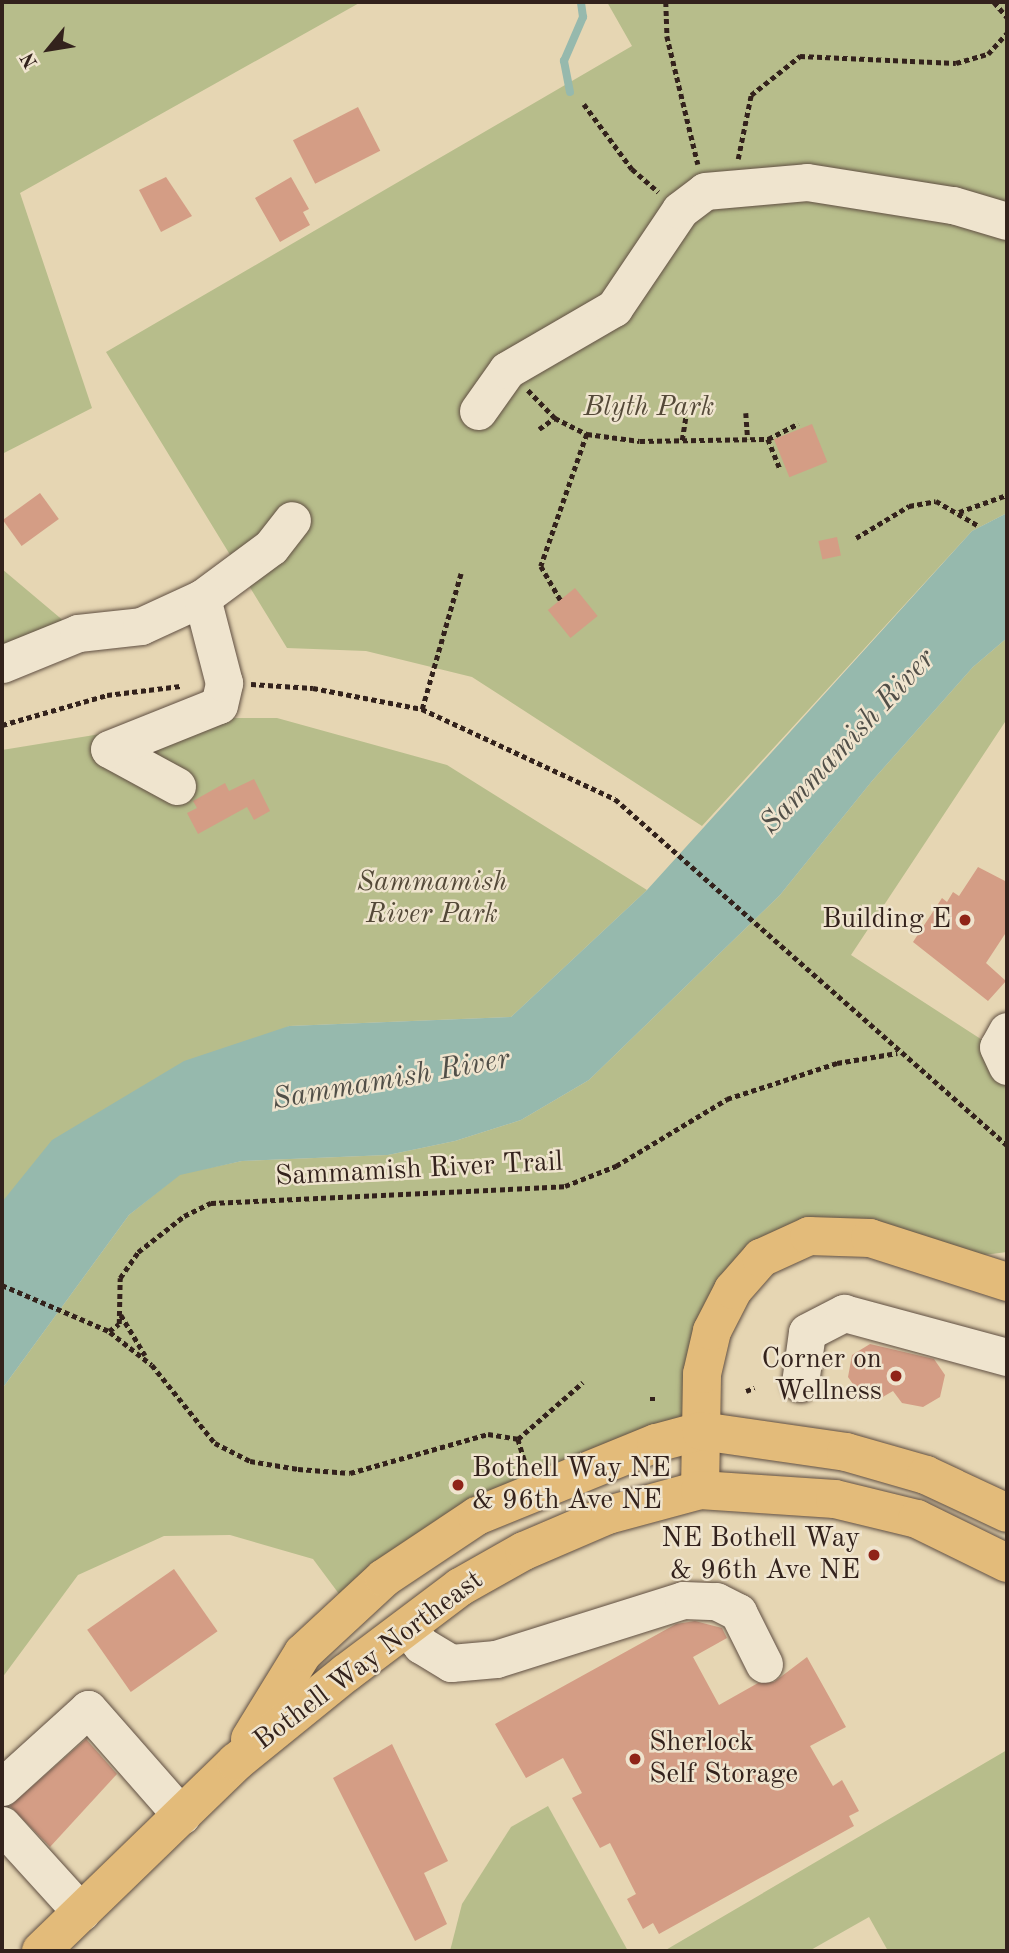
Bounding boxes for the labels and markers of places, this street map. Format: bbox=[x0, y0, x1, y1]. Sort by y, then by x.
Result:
place label: Building E bbox=[822, 903, 951, 937]
marker: Building E bbox=[957, 912, 973, 928]
place label: Corner on Wellness bbox=[762, 1343, 882, 1409]
marker: Corner on Wellness bbox=[888, 1368, 904, 1384]
place label: Bothell Way NE & 96th Ave NE bbox=[472, 1452, 671, 1518]
marker: Bothell Way NE & 96th Ave NE bbox=[450, 1477, 466, 1493]
place label: NE Bothell Way & 96th Ave NE bbox=[661, 1522, 860, 1588]
marker: NE Bothell Way & 96th Ave NE bbox=[866, 1547, 882, 1563]
place label: Sherlock Self Storage bbox=[649, 1726, 798, 1792]
marker: Sherlock Self Storage bbox=[627, 1751, 643, 1767]

